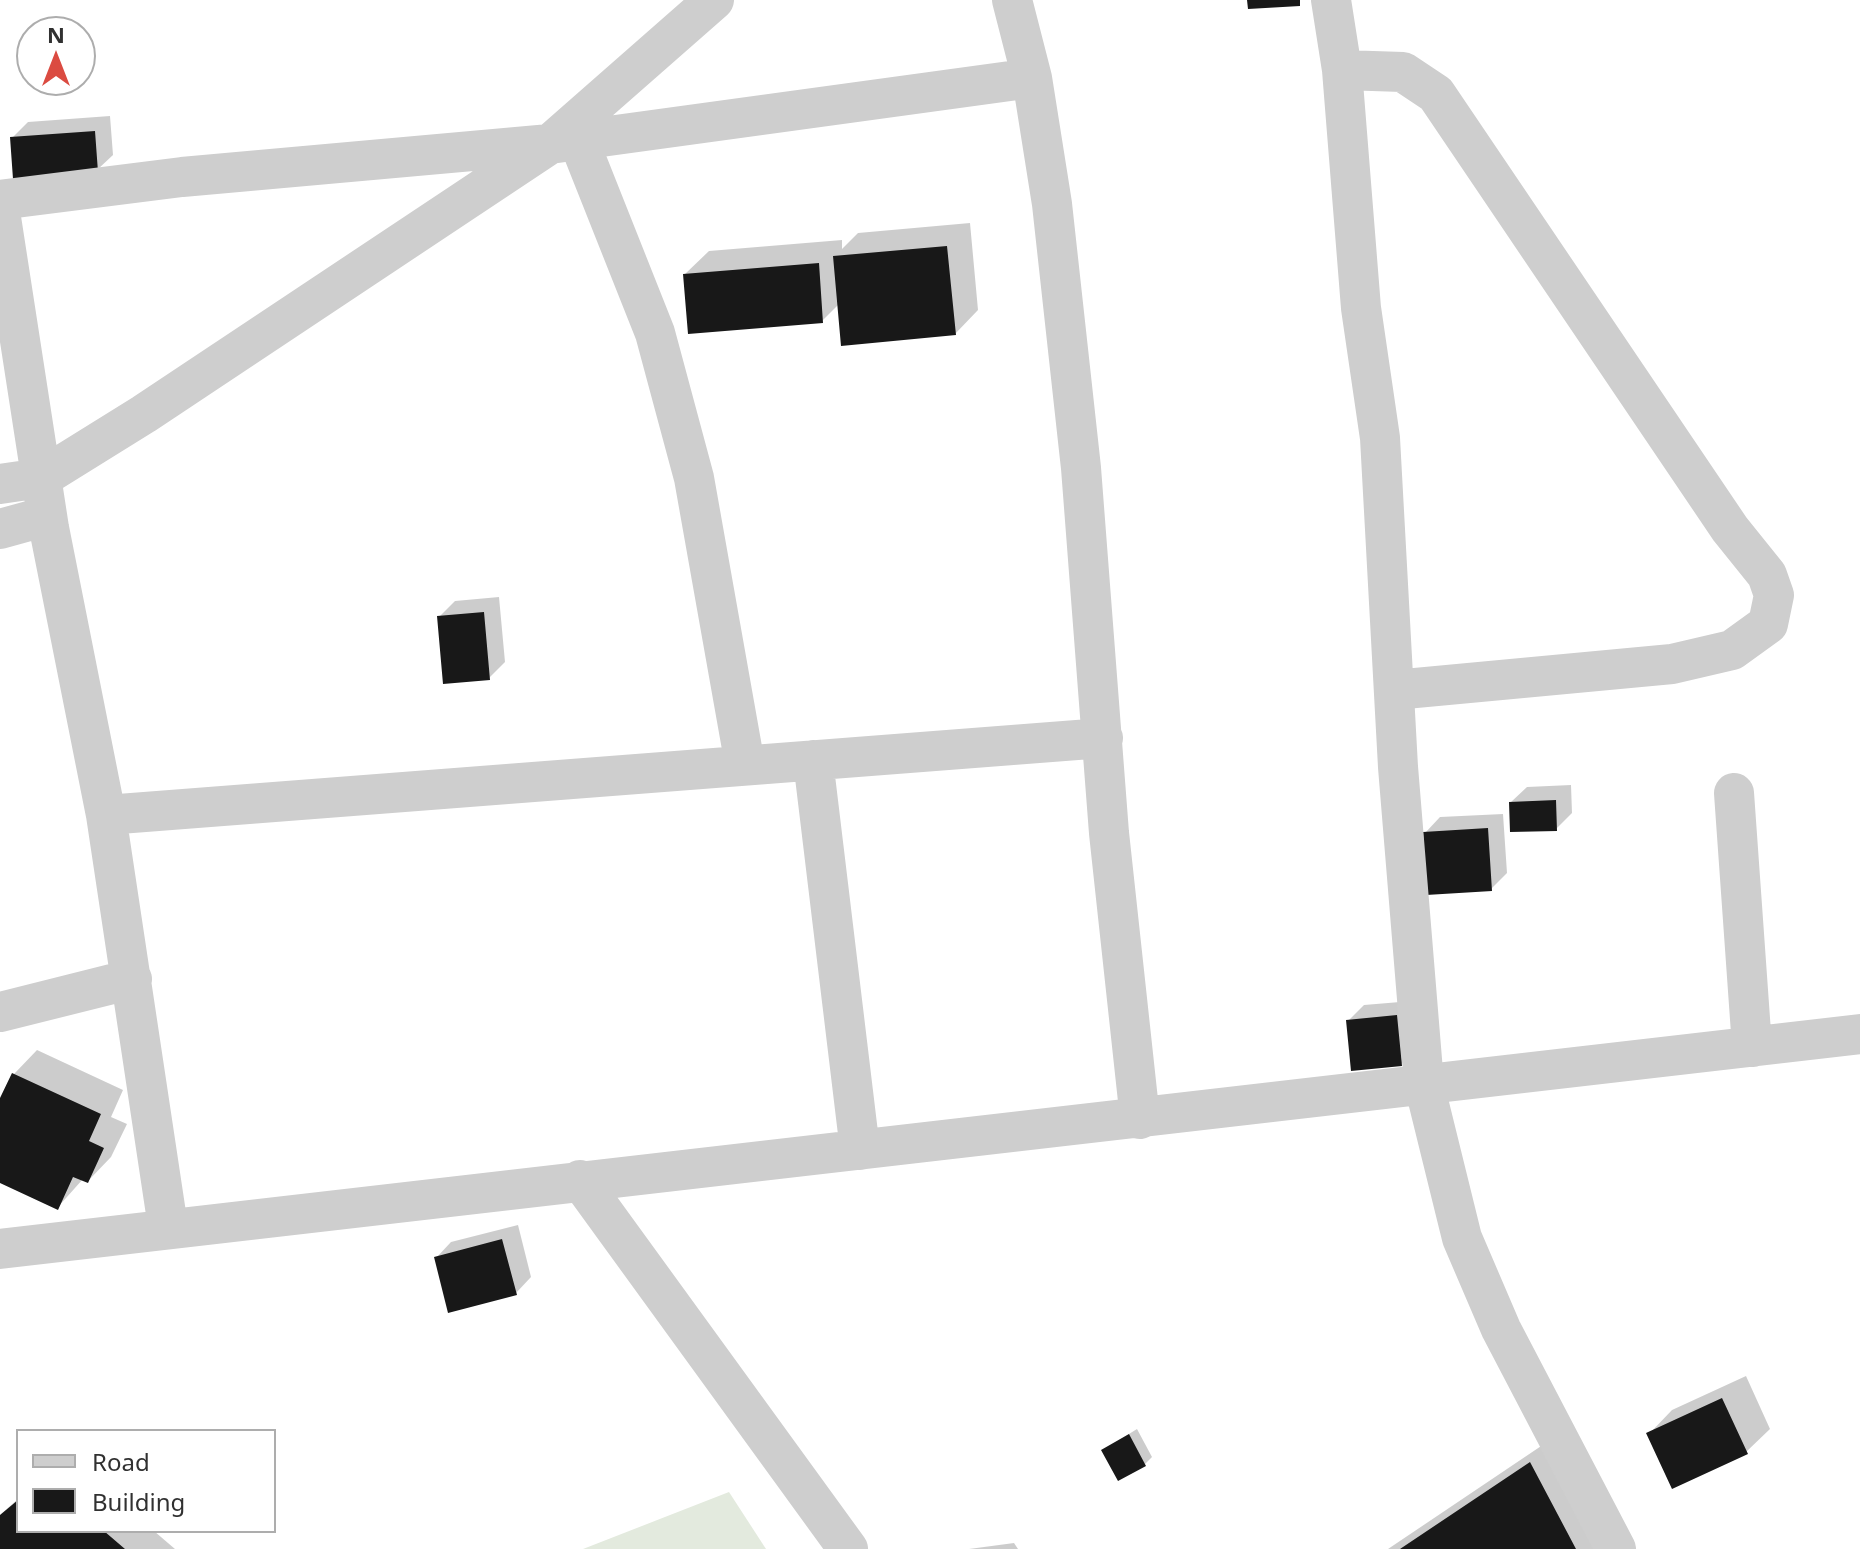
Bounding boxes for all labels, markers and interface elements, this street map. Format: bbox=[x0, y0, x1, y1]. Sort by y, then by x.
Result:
north arrow bbox=[16, 16, 96, 96]
text: N bbox=[47, 19, 65, 49]
legend bbox=[16, 1429, 276, 1533]
text: Road bbox=[92, 1445, 150, 1478]
text: Building bbox=[92, 1485, 185, 1518]

